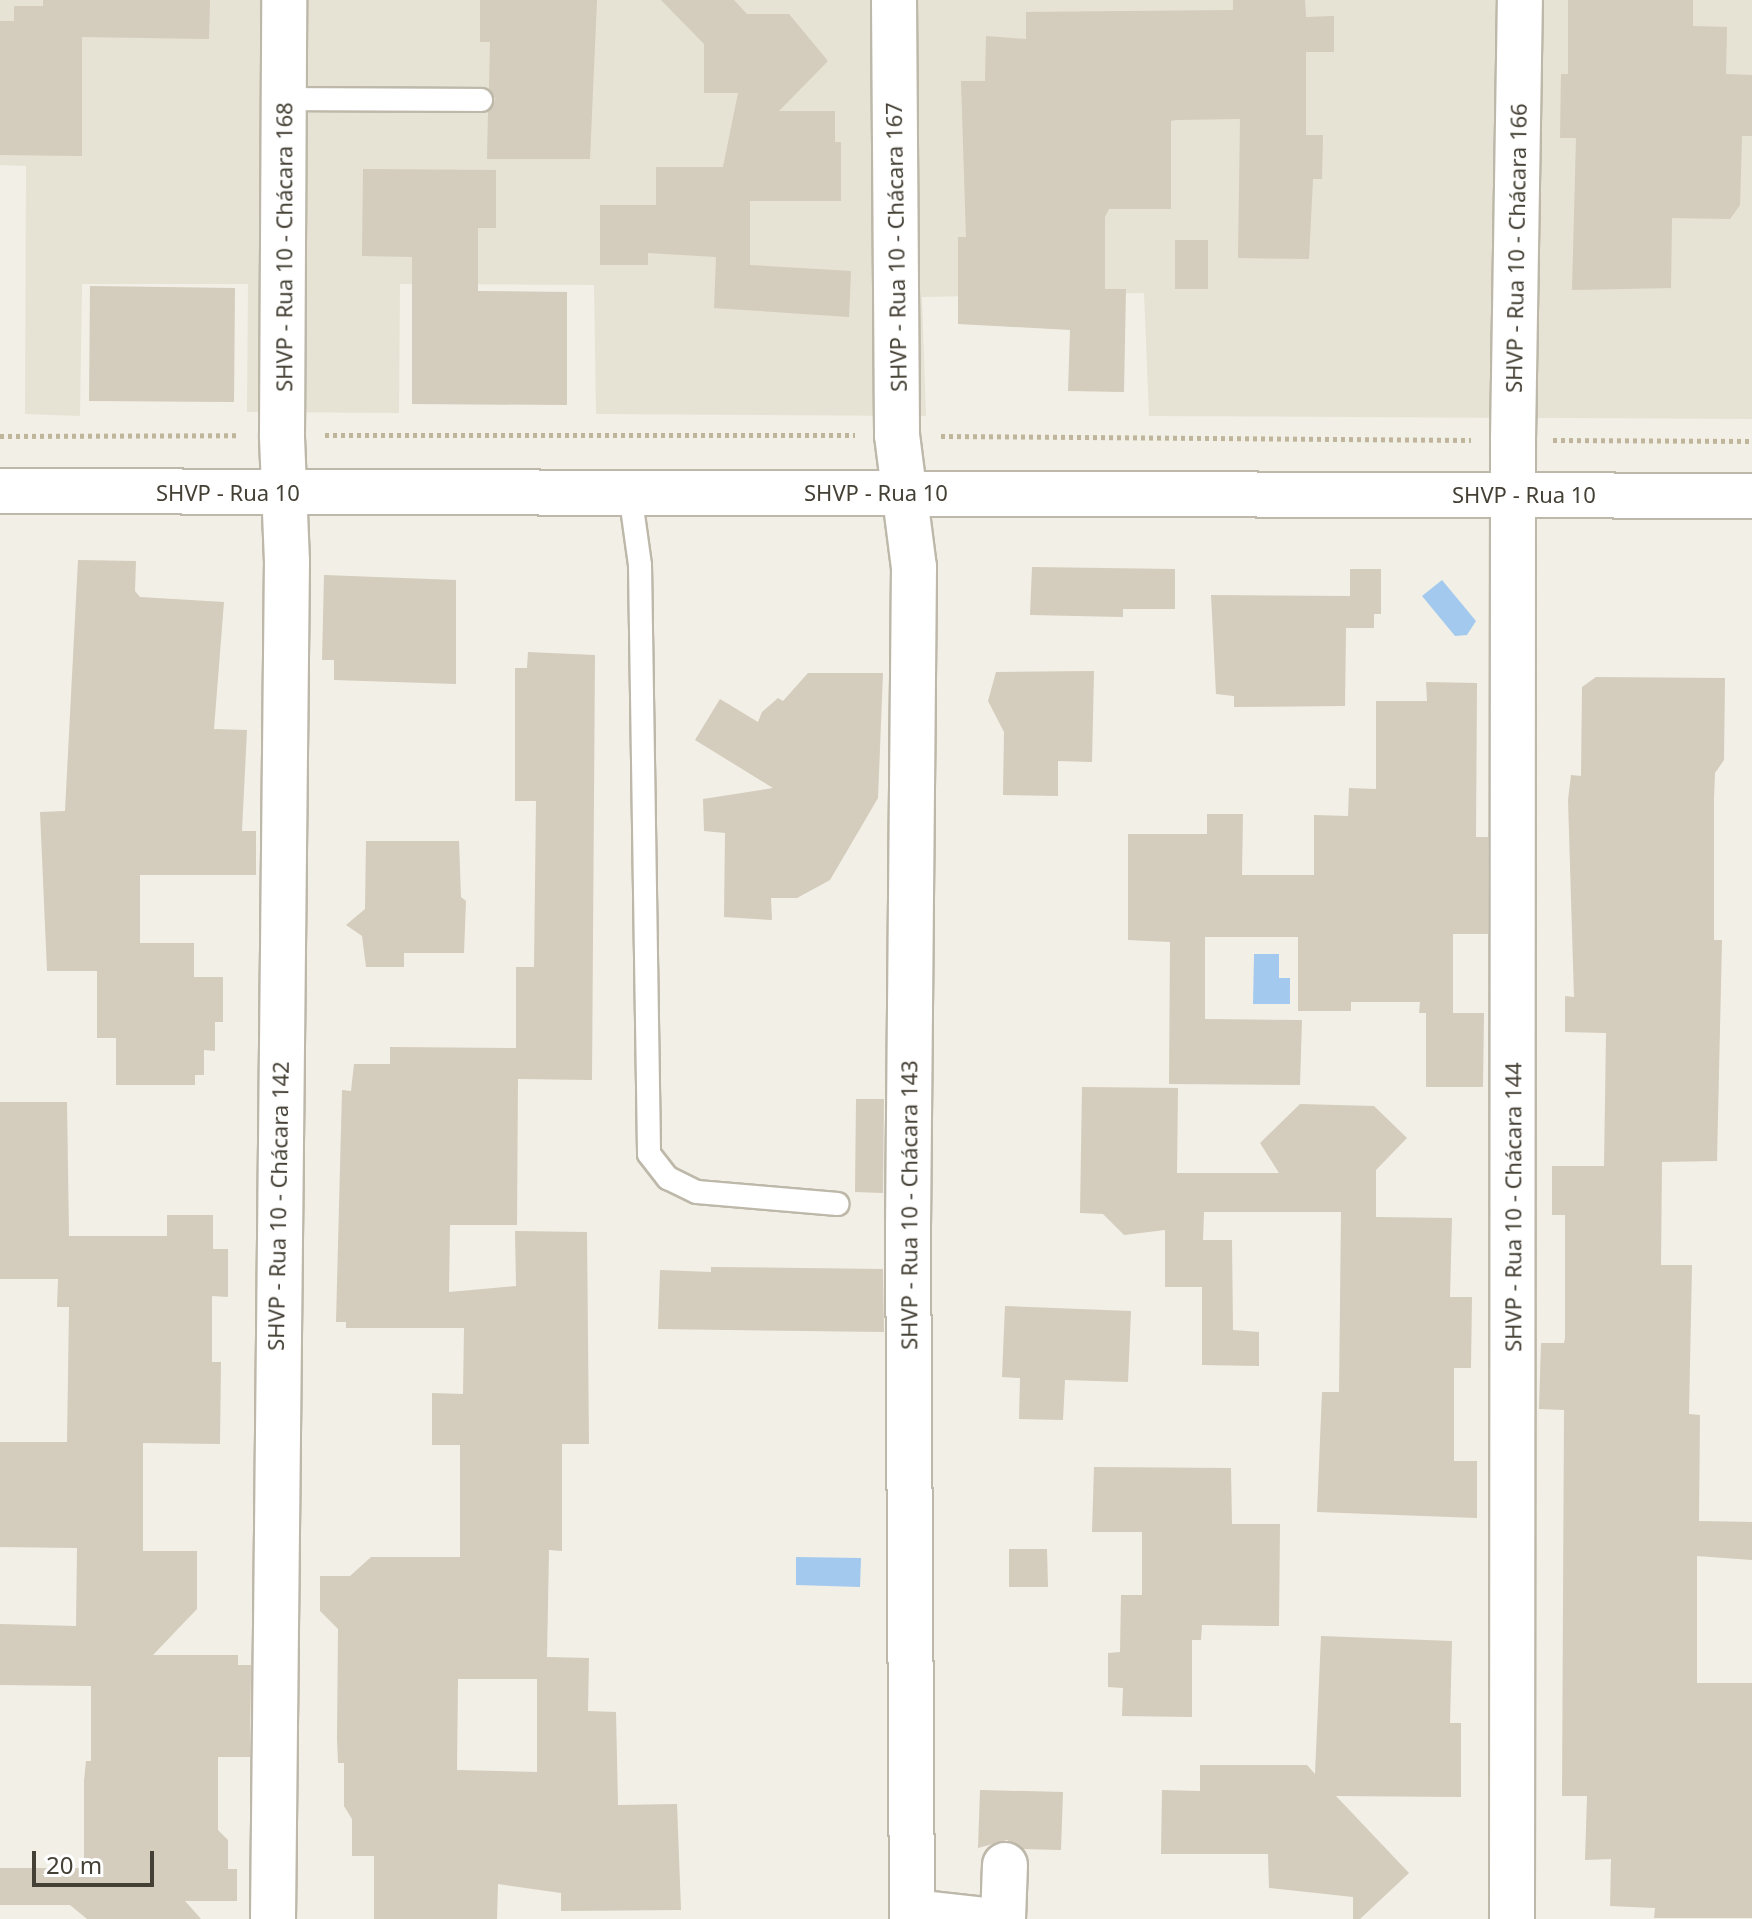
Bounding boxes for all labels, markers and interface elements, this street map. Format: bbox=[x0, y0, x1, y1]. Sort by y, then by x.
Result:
street label: SHVP - Rua 10 - Chácara 168 bbox=[271, 102, 297, 392]
street label: SHVP - Rua 10 - Chácara 167 bbox=[880, 102, 912, 392]
street label: SHVP - Rua 10 - Chácara 166 bbox=[1500, 103, 1532, 393]
street label: SHVP - Rua 10 bbox=[156, 480, 300, 506]
street label: SHVP - Rua 10 bbox=[804, 480, 948, 506]
street label: SHVP - Rua 10 bbox=[1452, 482, 1596, 508]
street label: SHVP - Rua 10 - Chácara 143 bbox=[896, 1060, 922, 1350]
street label: SHVP - Rua 10 - Chácara 142 bbox=[262, 1061, 294, 1351]
street label: SHVP - Rua 10 - Chácara 144 bbox=[1500, 1062, 1526, 1352]
scale bar bbox=[36, 1835, 158, 1885]
text: 20 m bbox=[46, 1848, 102, 1881]

